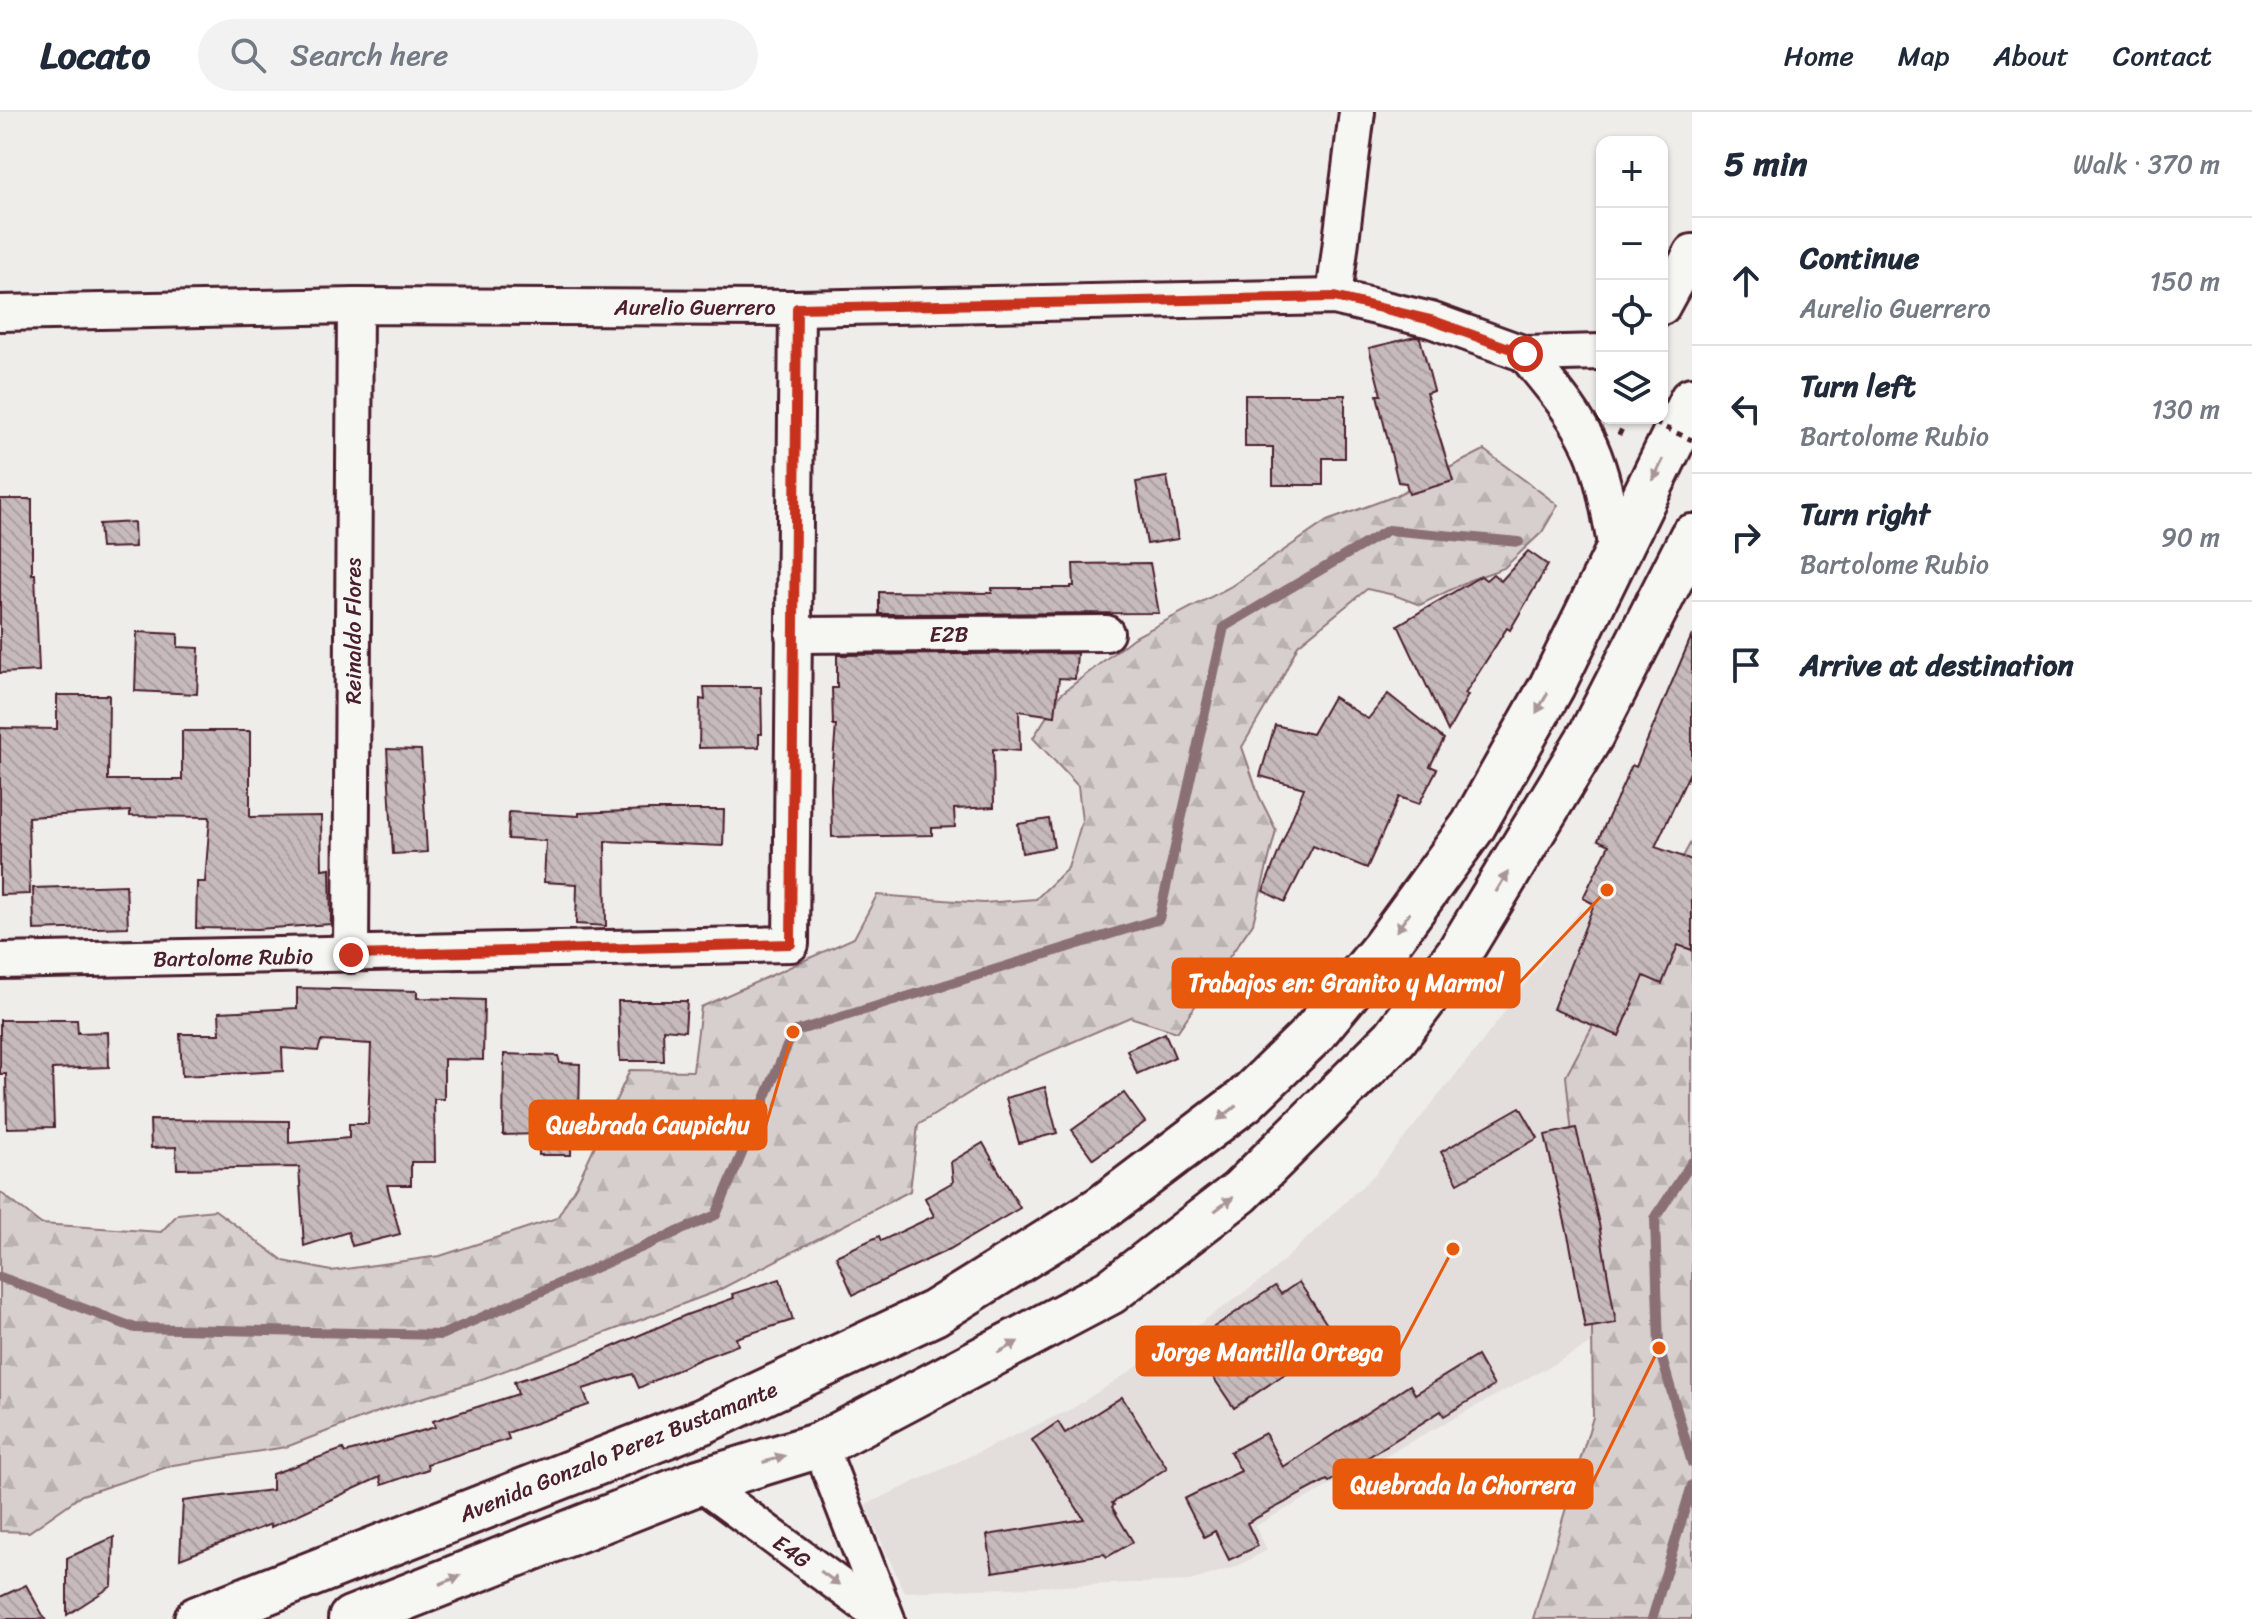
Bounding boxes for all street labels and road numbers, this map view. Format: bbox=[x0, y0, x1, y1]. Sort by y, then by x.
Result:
street label: Aurelio Guerrero bbox=[613, 288, 776, 327]
street label: Reinaldo Flores bbox=[334, 558, 373, 704]
street label: E2B bbox=[930, 615, 969, 654]
street label: Bartolome Rubio bbox=[153, 937, 313, 978]
street label: Avenida Gonzalo Perez Bustamante bbox=[452, 1370, 784, 1534]
street label: E4G bbox=[764, 1524, 819, 1579]

